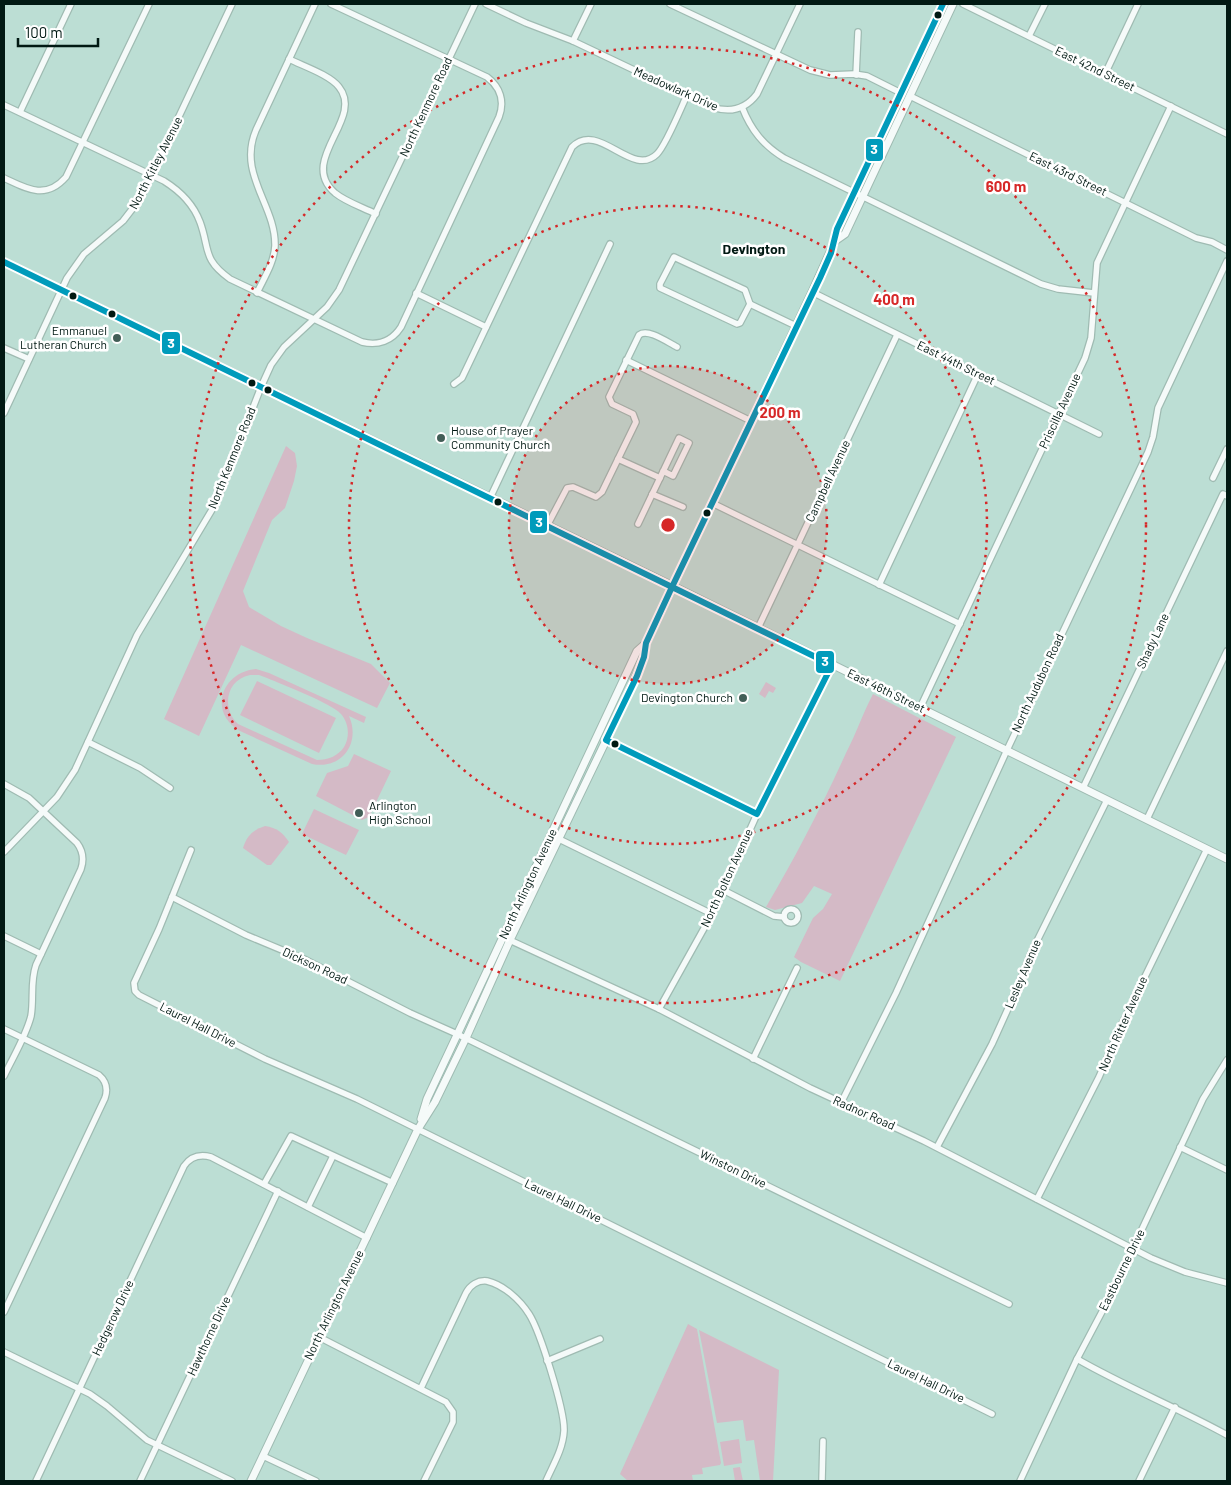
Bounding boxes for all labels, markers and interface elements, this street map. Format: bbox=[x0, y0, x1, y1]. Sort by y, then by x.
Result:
unlabelled marker bbox=[933, 10, 943, 20]
scale bar bbox=[18, 15, 98, 47]
text: 100 m bbox=[25, 23, 63, 41]
street label: East 42nd Street bbox=[1053, 43, 1138, 93]
street label: North Kenmore Road bbox=[396, 54, 454, 159]
street label: Meadowlark Drive bbox=[632, 63, 721, 113]
street label: North Kitley Avenue bbox=[126, 114, 185, 211]
line badge: 3 bbox=[865, 138, 884, 162]
text: 3 bbox=[870, 140, 878, 157]
street label: East 43rd Street bbox=[1027, 148, 1110, 198]
text: 600 m bbox=[986, 177, 1026, 195]
district label: Devington bbox=[723, 240, 785, 257]
text: 400 m bbox=[873, 290, 915, 308]
unlabelled marker bbox=[68, 291, 78, 301]
unlabelled marker bbox=[107, 309, 117, 319]
place label: Emmanuel Lutheran Church bbox=[20, 323, 107, 351]
line badge: 3 bbox=[161, 331, 181, 355]
marker: Emmanuel Lutheran Church bbox=[111, 332, 123, 344]
text: 3 bbox=[167, 334, 175, 351]
street label: East 44th Street bbox=[915, 337, 998, 387]
street label: Priscilla Avenue bbox=[1035, 371, 1083, 451]
unlabelled marker bbox=[247, 378, 257, 388]
unlabelled marker bbox=[263, 385, 273, 395]
text: 200 m bbox=[759, 403, 801, 421]
street label: North Kenmore Road bbox=[204, 405, 258, 511]
place label: House of Prayer Community Church bbox=[451, 423, 550, 451]
marker: House of Prayer Community Church bbox=[435, 432, 447, 444]
street label: Campbell Avenue bbox=[802, 437, 852, 524]
unlabelled marker bbox=[493, 497, 503, 507]
unlabelled marker bbox=[702, 508, 712, 518]
line badge: 3 bbox=[529, 510, 548, 534]
text: 3 bbox=[535, 513, 543, 530]
centre of rings bbox=[659, 516, 677, 534]
street label: Shady Lane bbox=[1133, 611, 1171, 671]
street label: North Audubon Road bbox=[1008, 631, 1066, 734]
line badge: 3 bbox=[815, 650, 835, 674]
text: 3 bbox=[821, 652, 829, 669]
street label: East 46th Street bbox=[845, 665, 928, 715]
place label: Devington Church bbox=[641, 690, 733, 704]
marker: Devington Church bbox=[737, 692, 749, 704]
unlabelled marker bbox=[610, 739, 620, 749]
place label: Arlington High School bbox=[369, 798, 431, 826]
marker: Arlington High School bbox=[353, 807, 365, 819]
street label: North Arlington Avenue bbox=[495, 826, 559, 941]
street label: North Bolton Avenue bbox=[697, 826, 755, 929]
street label: Lesley Avenue bbox=[1001, 937, 1043, 1010]
street label: Dickson Road bbox=[281, 944, 350, 986]
street label: North Ritter Avenue bbox=[1095, 974, 1149, 1073]
street label: Laurel Hall Drive bbox=[158, 999, 239, 1049]
street label: Radnor Road bbox=[831, 1092, 898, 1132]
street label: Winston Drive bbox=[698, 1146, 769, 1190]
street label: Laurel Hall Drive bbox=[523, 1175, 604, 1225]
street label: Eastbourne Drive bbox=[1095, 1226, 1147, 1313]
street label: North Arlington Avenue bbox=[300, 1247, 366, 1362]
street label: Hedgerow Drive bbox=[88, 1277, 136, 1358]
street label: Hawthorne Drive bbox=[184, 1294, 233, 1378]
street label: Laurel Hall Drive bbox=[886, 1355, 967, 1405]

